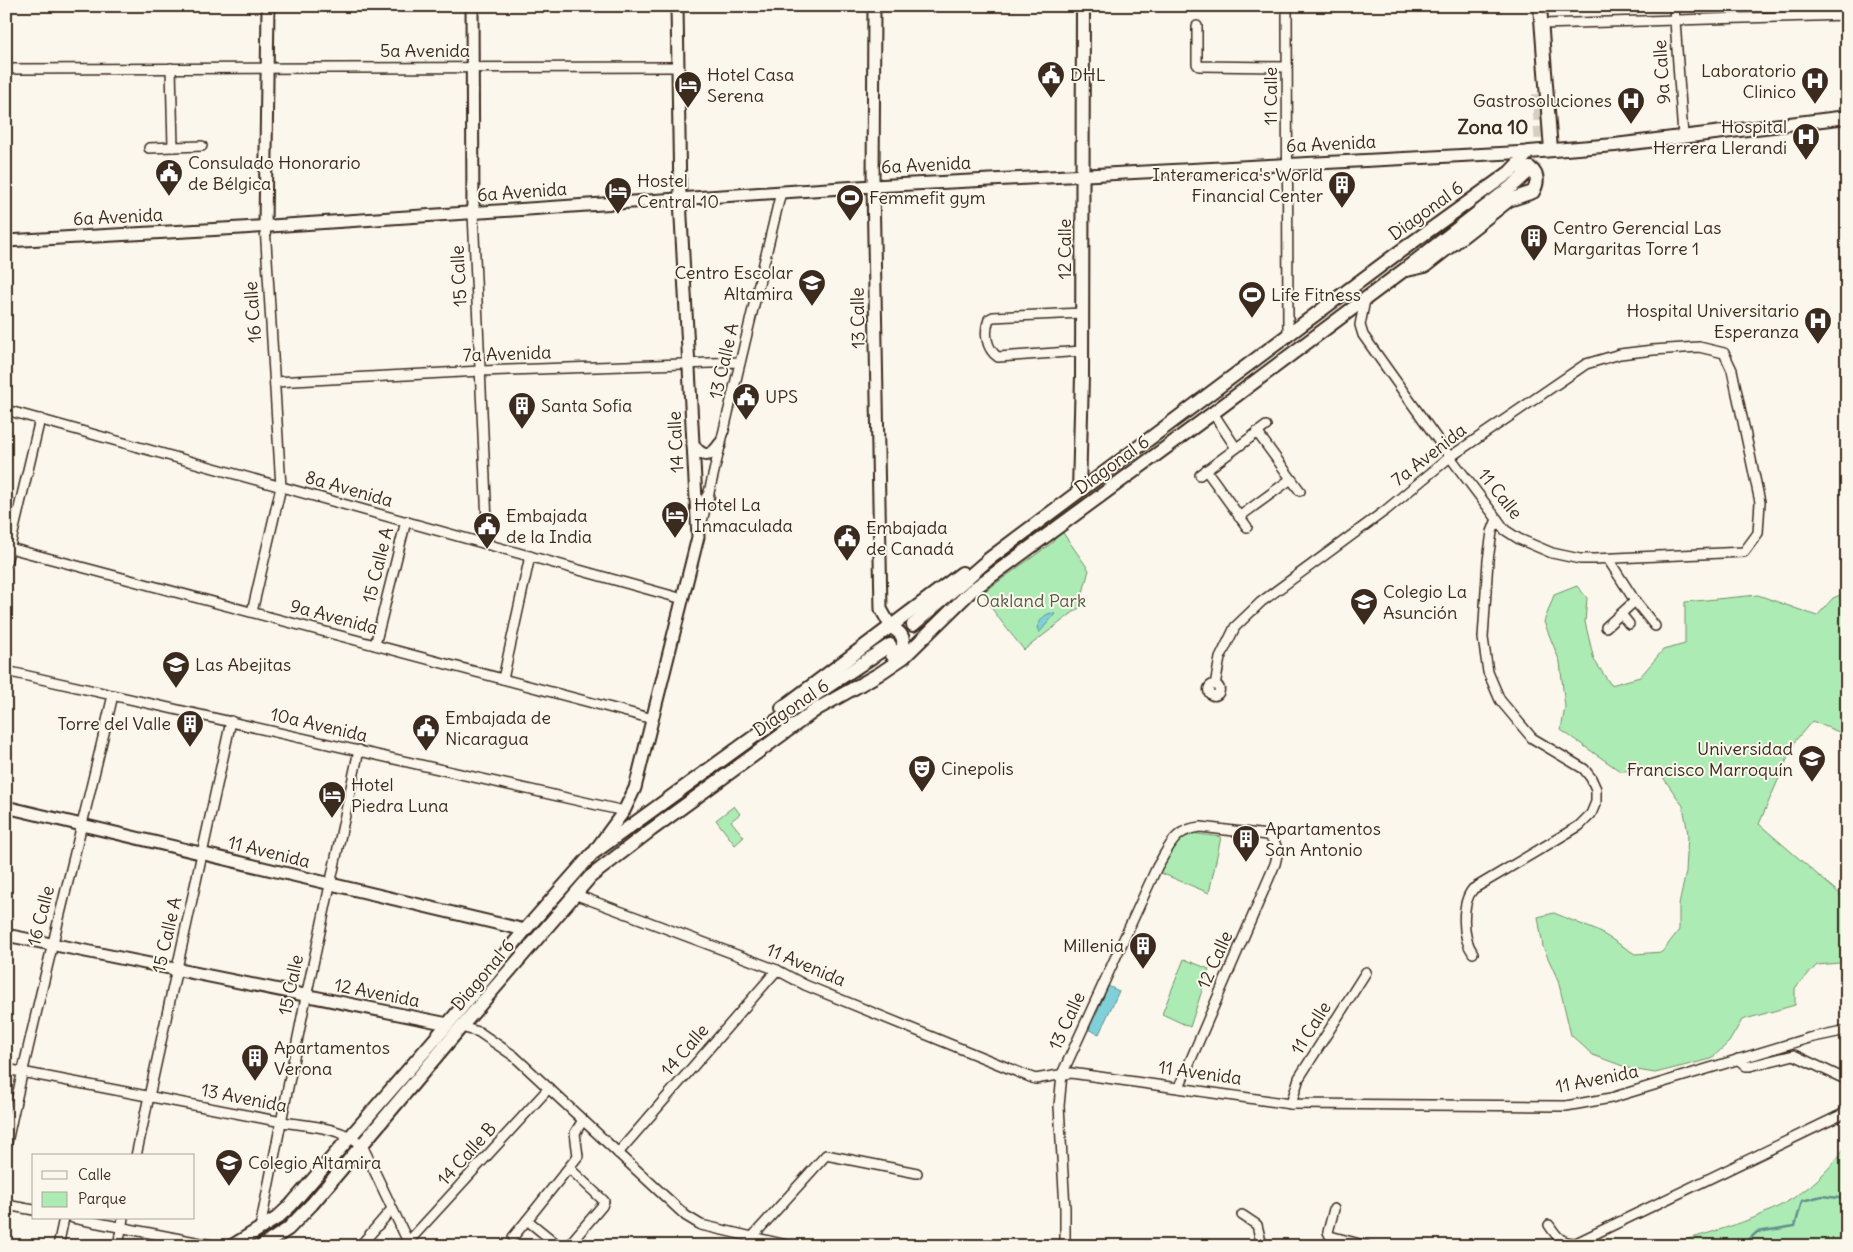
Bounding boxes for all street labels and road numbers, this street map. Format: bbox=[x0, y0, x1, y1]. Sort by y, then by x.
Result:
street label: 5a Avenida bbox=[380, 39, 470, 62]
street label: 9a Calle bbox=[1648, 39, 1675, 105]
street label: 11 Calle bbox=[1259, 67, 1282, 125]
street label: 6a Avenida bbox=[1285, 130, 1377, 157]
street label: 6a Avenida bbox=[880, 151, 972, 178]
street label: Diagonal 6 bbox=[1384, 176, 1467, 245]
street label: 6a Avenida bbox=[476, 177, 568, 206]
street label: 6a Avenida bbox=[72, 203, 164, 230]
street label: 12 Calle bbox=[1053, 218, 1076, 280]
street label: 15 Calle bbox=[445, 245, 472, 307]
street label: 16 Calle bbox=[239, 281, 266, 344]
street label: 13 Calle bbox=[845, 287, 870, 349]
street label: 13 Calle A bbox=[704, 321, 743, 401]
street label: 7a Avenida bbox=[462, 340, 552, 367]
street label: 14 Calle bbox=[662, 411, 689, 473]
street label: 7a Avenida bbox=[1387, 418, 1471, 491]
street label: Diagonal 6 bbox=[1070, 430, 1153, 499]
street label: 11 Calle bbox=[1473, 464, 1528, 524]
street label: 8a Avenida bbox=[303, 465, 396, 512]
street label: 15 Calle A bbox=[357, 525, 398, 605]
street label: 9a Avenida bbox=[288, 594, 381, 639]
street label: Diagonal 6 bbox=[748, 674, 833, 741]
street label: 10a Avenida bbox=[268, 702, 370, 747]
street label: 11 Avenida bbox=[226, 830, 313, 873]
street label: 16 Calle bbox=[22, 883, 59, 949]
street label: 15 Calle A bbox=[147, 895, 186, 975]
street label: 12 Calle bbox=[1192, 927, 1237, 992]
street label: Diagonal 6 bbox=[446, 934, 519, 1015]
street label: 11 Avenida bbox=[763, 938, 849, 991]
street label: 15 Calle bbox=[273, 952, 308, 1017]
street label: 12 Avenida bbox=[332, 973, 422, 1012]
street label: 13 Calle bbox=[1043, 988, 1090, 1053]
street label: 11 Calle bbox=[1285, 997, 1336, 1059]
street label: 14 Calle bbox=[656, 1019, 714, 1080]
street label: 11 Avenida bbox=[1157, 1055, 1243, 1090]
street label: 11 Avenida bbox=[1554, 1059, 1640, 1098]
street label: 13 Avenida bbox=[199, 1078, 289, 1117]
street label: 14 Calle B bbox=[432, 1117, 501, 1190]

